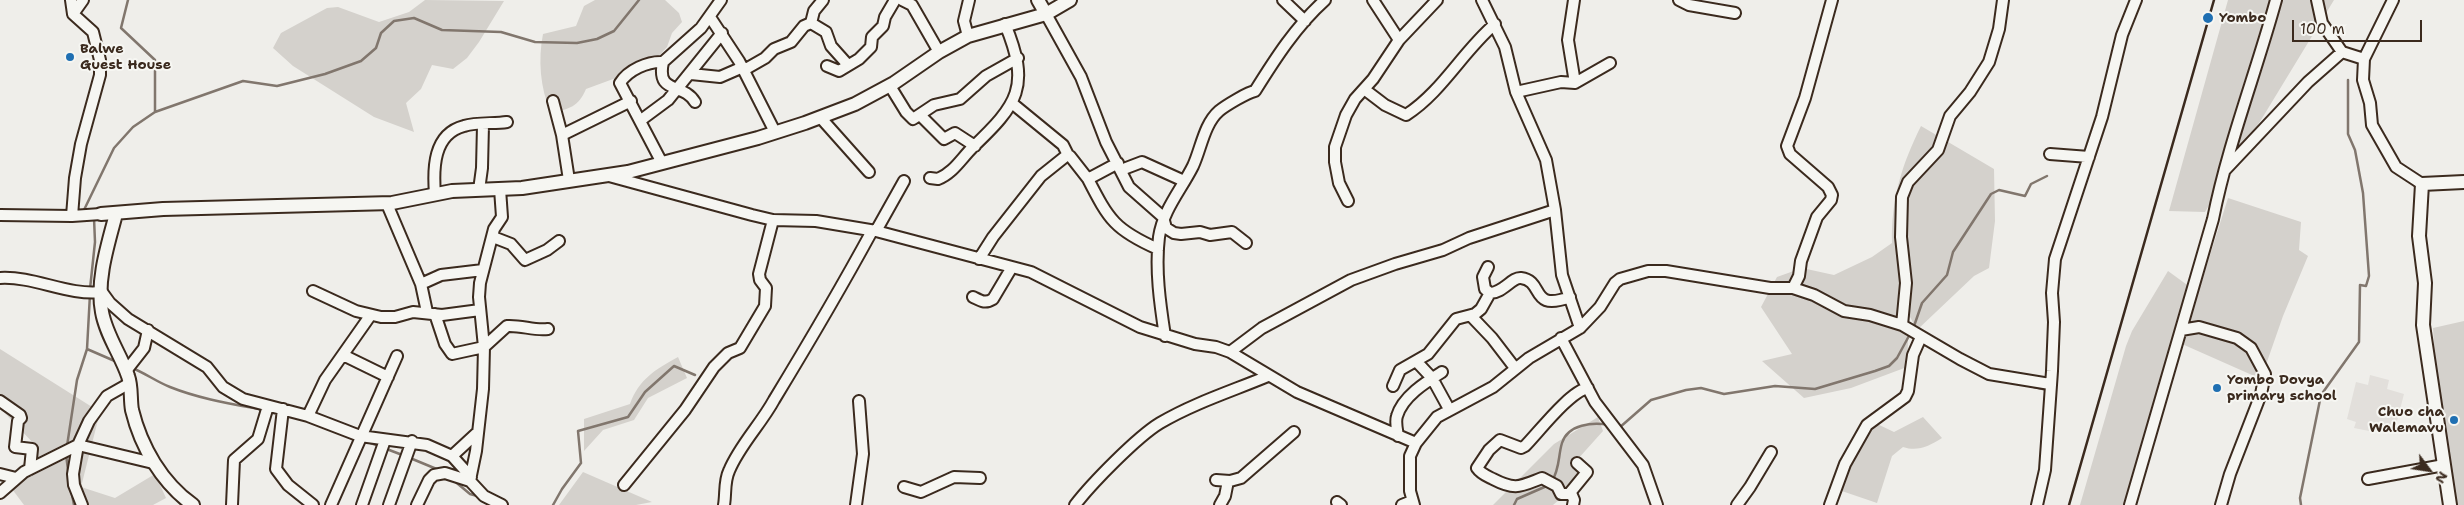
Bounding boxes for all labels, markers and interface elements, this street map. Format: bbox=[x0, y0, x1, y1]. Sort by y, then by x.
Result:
place label: Yombo bbox=[2219, 10, 2266, 26]
scale bar bbox=[2294, 10, 2424, 42]
marker: Yombo bbox=[2201, 11, 2215, 25]
text: 100 m bbox=[2300, 19, 2345, 39]
place label: Balwe Guest House bbox=[80, 41, 171, 74]
marker: Balwe Guest House bbox=[64, 51, 76, 63]
place label: Yombo Dovya primary school bbox=[2227, 372, 2337, 404]
marker: Yombo Dovya primary school bbox=[2211, 382, 2223, 394]
place label: Chuo cha Walemavu bbox=[2369, 404, 2444, 437]
marker: Chuo cha Walemavu bbox=[2448, 414, 2460, 426]
north arrow bbox=[2404, 445, 2454, 495]
text: N bbox=[2431, 468, 2452, 487]

